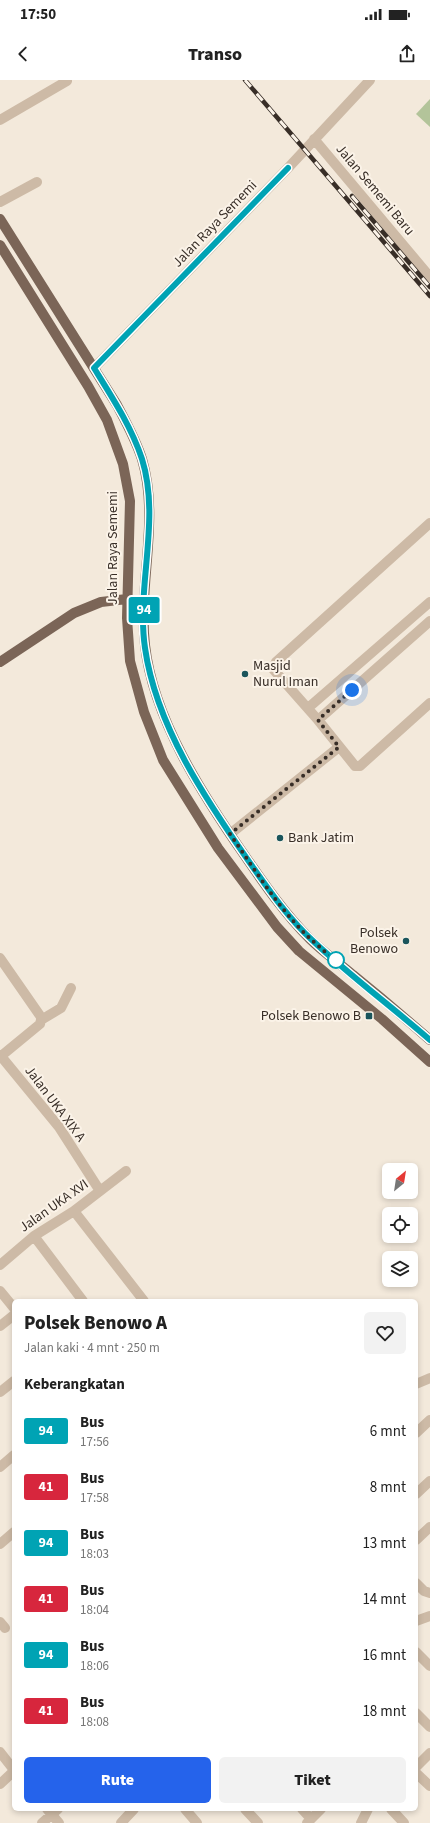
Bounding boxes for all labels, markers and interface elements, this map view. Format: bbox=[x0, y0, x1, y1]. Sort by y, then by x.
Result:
text: 17:50 bbox=[20, 4, 56, 25]
text: Transo bbox=[188, 42, 242, 67]
icon: back bbox=[12, 43, 34, 65]
icon: share bbox=[396, 43, 418, 65]
street label: Jalan Sememi Baru bbox=[331, 140, 419, 240]
street label: Jalan Raya Sememi bbox=[168, 176, 262, 272]
street label: Jalan Raya Sememi bbox=[103, 491, 123, 605]
line badge: 94 bbox=[126, 597, 162, 623]
text: 94 bbox=[137, 600, 151, 620]
place label: Masjid Nurul Iman bbox=[253, 656, 319, 692]
marker: Masjid Nurul Iman bbox=[240, 669, 250, 679]
your location bbox=[342, 680, 362, 700]
place label: Bank Jatim bbox=[288, 828, 354, 848]
marker: Bank Jatim bbox=[275, 833, 285, 843]
place label: Polsek Benowo bbox=[350, 923, 398, 959]
marker: Polsek Benowo bbox=[401, 936, 411, 946]
unlabelled marker bbox=[327, 951, 345, 969]
place label: Polsek Benowo B bbox=[261, 1006, 361, 1026]
marker: Polsek Benowo B bbox=[364, 1011, 374, 1021]
street label: Jalan UKA XIX A bbox=[20, 1062, 91, 1147]
north arrow bbox=[382, 1163, 418, 1199]
map controls bbox=[382, 1163, 418, 1287]
street label: Jalan UKA XVI bbox=[15, 1175, 93, 1237]
button: locate bbox=[382, 1207, 418, 1243]
button: layers bbox=[382, 1251, 418, 1287]
text: Polsek Benowo A bbox=[24, 1310, 167, 1337]
button: heart bbox=[364, 1312, 406, 1354]
text: Jalan kaki · 4 mnt · 250 m bbox=[24, 1339, 160, 1357]
text: Keberangkatan bbox=[24, 1374, 125, 1395]
text: Bus bbox=[80, 1412, 104, 1433]
text: 94 bbox=[39, 1421, 53, 1441]
text: 6 mnt bbox=[370, 1421, 406, 1442]
text: 17:56 bbox=[80, 1433, 109, 1451]
text: Bus bbox=[80, 1468, 104, 1489]
text: 41 bbox=[39, 1477, 53, 1497]
text: 8 mnt bbox=[370, 1477, 406, 1498]
text: 17:58 bbox=[80, 1489, 109, 1507]
text: Bus bbox=[80, 1524, 104, 1545]
text: 94 bbox=[39, 1533, 53, 1553]
text: 13 mnt bbox=[362, 1533, 406, 1554]
text: 18:03 bbox=[80, 1545, 109, 1563]
text: Bus bbox=[80, 1580, 104, 1601]
text: 41 bbox=[39, 1589, 53, 1609]
text: 14 mnt bbox=[362, 1589, 406, 1610]
text: 18:04 bbox=[80, 1601, 109, 1619]
text: Bus bbox=[80, 1636, 104, 1657]
text: 94 bbox=[39, 1645, 53, 1665]
text: 16 mnt bbox=[362, 1645, 406, 1666]
text: 18:06 bbox=[80, 1657, 109, 1675]
text: Bus bbox=[80, 1692, 104, 1713]
text: 41 bbox=[39, 1701, 53, 1721]
text: 18 mnt bbox=[362, 1701, 406, 1722]
text: 18:08 bbox=[80, 1713, 109, 1731]
button: Rute bbox=[24, 1757, 211, 1803]
button: Tiket bbox=[219, 1757, 406, 1803]

